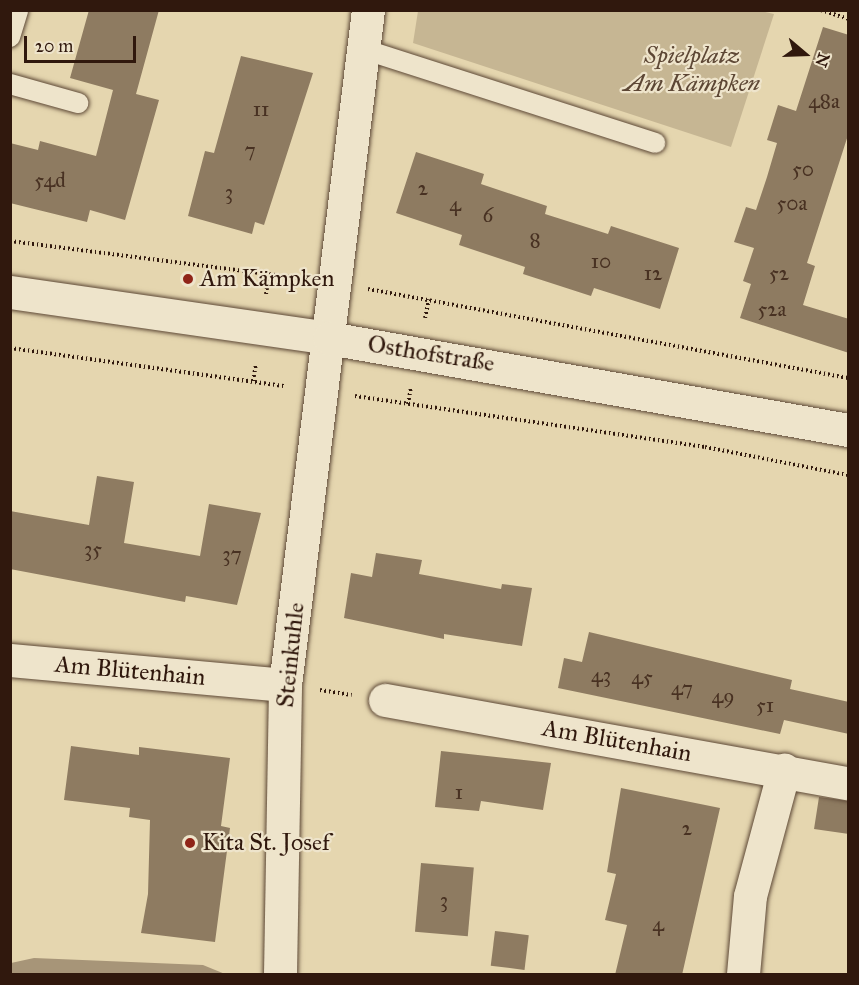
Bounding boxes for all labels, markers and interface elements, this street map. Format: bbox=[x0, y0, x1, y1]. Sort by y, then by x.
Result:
scale bar bbox=[27, 24, 140, 62]
north arrow bbox=[775, 24, 835, 84]
text: 20 m bbox=[35, 35, 73, 57]
park label: Spielplatz Am Kämpken bbox=[624, 42, 760, 98]
text: N bbox=[811, 51, 834, 70]
house number: 48a bbox=[808, 88, 840, 114]
house number: 11 bbox=[253, 96, 269, 122]
house number: 7 bbox=[244, 137, 256, 163]
house number: 50 bbox=[792, 156, 814, 182]
house number: 54d bbox=[34, 167, 66, 193]
house number: 2 bbox=[418, 175, 428, 201]
house number: 3 bbox=[225, 179, 233, 205]
house number: 50a bbox=[777, 190, 807, 216]
house number: 4 bbox=[449, 191, 461, 217]
house number: 6 bbox=[483, 202, 493, 228]
house number: 8 bbox=[529, 227, 541, 253]
house number: 10 bbox=[591, 248, 611, 274]
house number: 12 bbox=[644, 260, 662, 286]
house number: 52 bbox=[769, 260, 789, 286]
place label: Am Kämpken bbox=[200, 265, 335, 293]
marker: Am Kämpken bbox=[181, 272, 195, 286]
house number: 52a bbox=[758, 296, 786, 322]
street label: Osthofstraße bbox=[366, 330, 496, 378]
house number: 35 bbox=[84, 536, 102, 562]
house number: 37 bbox=[222, 541, 242, 567]
street label: Steinkuhle bbox=[271, 601, 311, 709]
street label: Am Blütenhain bbox=[54, 650, 206, 692]
house number: 43 bbox=[591, 662, 611, 688]
house number: 45 bbox=[631, 664, 653, 690]
house number: 47 bbox=[671, 675, 693, 701]
house number: 49 bbox=[712, 683, 734, 709]
house number: 51 bbox=[756, 692, 774, 718]
street label: Am Blütenhain bbox=[540, 714, 694, 768]
house number: 1 bbox=[455, 779, 463, 805]
house number: 2 bbox=[682, 815, 692, 841]
place label: Kita St. Josef bbox=[202, 829, 330, 857]
marker: Kita St. Josef bbox=[183, 836, 197, 850]
house number: 3 bbox=[440, 887, 448, 913]
house number: 4 bbox=[652, 911, 664, 937]

